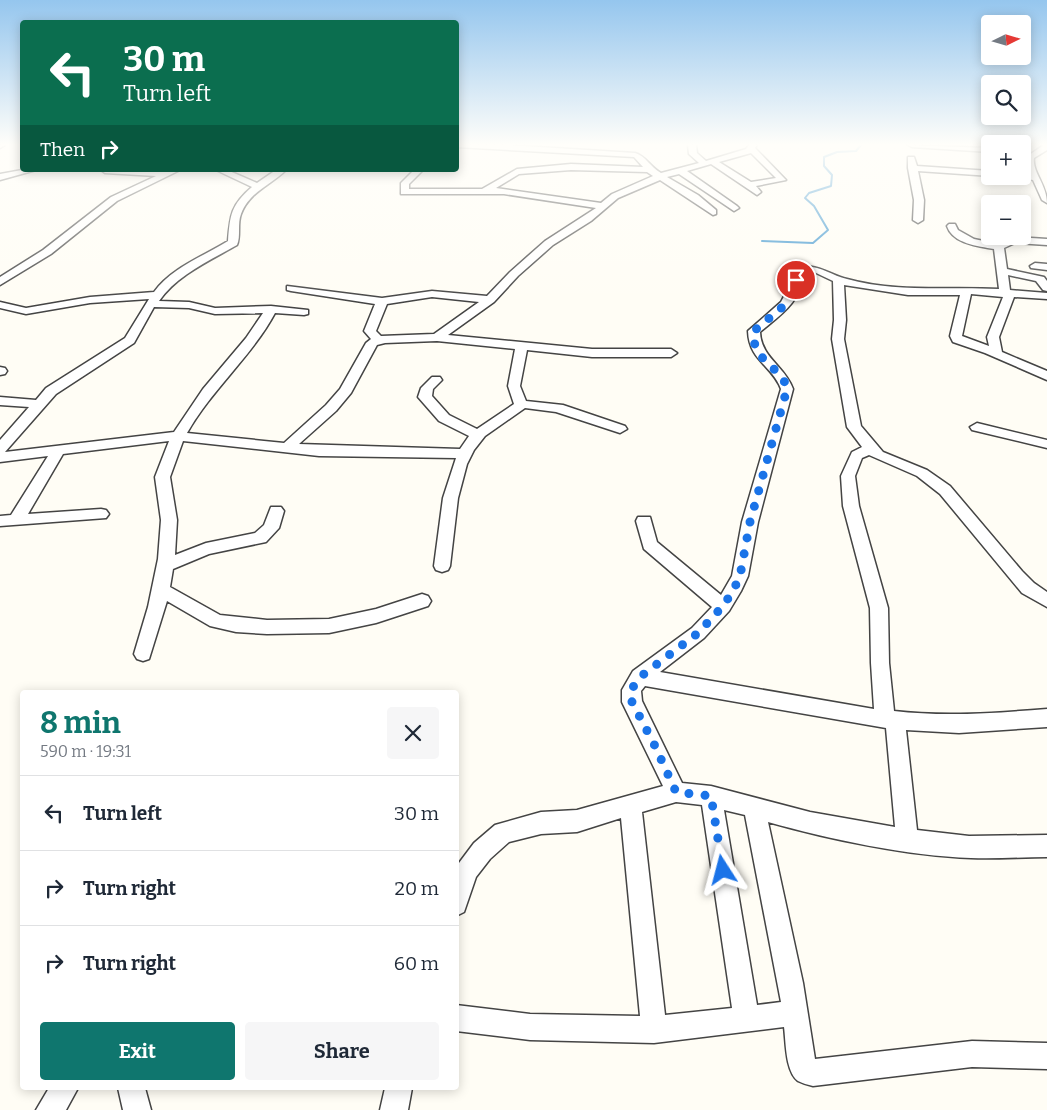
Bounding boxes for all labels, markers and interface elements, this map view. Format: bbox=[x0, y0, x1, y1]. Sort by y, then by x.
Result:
north arrow bbox=[981, 15, 1031, 65]
map controls bbox=[981, 15, 1031, 245]
text: 30 m bbox=[123, 38, 205, 80]
icon: left bbox=[40, 40, 105, 105]
button: search bbox=[981, 75, 1031, 125]
text: Turn left bbox=[123, 80, 211, 107]
icon: right bbox=[95, 135, 123, 163]
button: + bbox=[981, 135, 1031, 185]
text: Then bbox=[40, 138, 85, 161]
button: − bbox=[981, 195, 1031, 245]
pin bbox=[775, 259, 817, 301]
icon: arrive bbox=[782, 266, 810, 294]
text: 8 min bbox=[40, 705, 121, 741]
button: close bbox=[387, 707, 439, 759]
text: 590 m · 19:31 bbox=[40, 742, 131, 761]
icon: left bbox=[40, 799, 68, 827]
text: Turn left bbox=[83, 802, 162, 825]
text: 30 m bbox=[394, 802, 439, 825]
position arrow bbox=[696, 843, 748, 895]
icon: right bbox=[40, 874, 68, 902]
text: Turn right bbox=[83, 877, 176, 900]
text: 20 m bbox=[395, 877, 439, 900]
icon: right bbox=[40, 949, 68, 977]
text: Turn right bbox=[83, 952, 176, 975]
text: 60 m bbox=[394, 952, 439, 975]
button: Exit bbox=[40, 1022, 235, 1080]
button: Share bbox=[245, 1022, 439, 1080]

